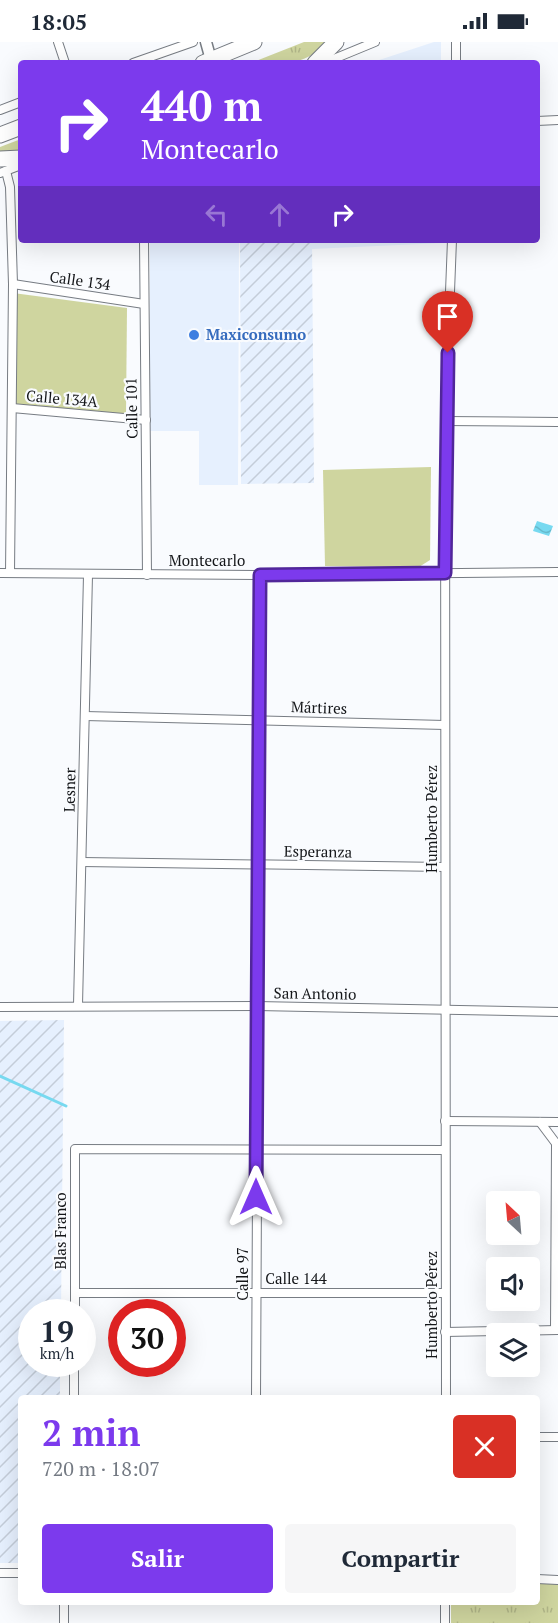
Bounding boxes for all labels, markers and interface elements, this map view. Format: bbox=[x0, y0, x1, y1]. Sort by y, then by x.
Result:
text: 18:05 bbox=[30, 7, 87, 36]
text: 440 m bbox=[141, 77, 262, 133]
icon: right bbox=[42, 84, 120, 162]
text: Montecarlo bbox=[141, 131, 279, 167]
icon: left bbox=[200, 198, 233, 231]
icon: ahead bbox=[263, 198, 296, 231]
icon: right bbox=[326, 198, 359, 231]
street label: Calle 134 bbox=[48, 266, 112, 294]
pin bbox=[422, 291, 473, 353]
icon: arrive bbox=[431, 300, 464, 333]
place label: Maxiconsumo bbox=[206, 324, 306, 344]
marker: Maxiconsumo bbox=[187, 328, 201, 342]
street label: Calle 101 bbox=[120, 377, 142, 439]
street label: Calle 134A bbox=[26, 385, 99, 411]
street label: Montecarlo bbox=[169, 550, 245, 570]
street label: Mártires bbox=[291, 696, 347, 718]
street label: Humberto Pérez bbox=[421, 765, 441, 873]
street label: Lesner bbox=[59, 767, 79, 812]
street label: Esperanza bbox=[284, 840, 353, 862]
street label: San Antonio bbox=[274, 982, 356, 1004]
position arrow bbox=[224, 1165, 288, 1229]
north arrow bbox=[486, 1191, 540, 1245]
map controls bbox=[486, 1191, 540, 1377]
street label: Blas Franco bbox=[50, 1193, 70, 1269]
street label: Calle 97 bbox=[232, 1247, 252, 1301]
street label: Humberto Pérez bbox=[421, 1251, 441, 1359]
button: sound bbox=[486, 1257, 540, 1311]
street label: Calle 144 bbox=[265, 1268, 327, 1288]
speed limit sign: 30 bbox=[108, 1299, 186, 1377]
text: 19 bbox=[40, 1311, 74, 1351]
button: layers bbox=[486, 1323, 540, 1377]
text: km/h bbox=[40, 1343, 74, 1363]
text: 2 min bbox=[42, 1409, 140, 1456]
button: close bbox=[453, 1415, 516, 1478]
text: 720 m · 18:07 bbox=[42, 1455, 160, 1482]
button: Salir bbox=[42, 1524, 273, 1593]
button: Compartir bbox=[285, 1524, 516, 1593]

